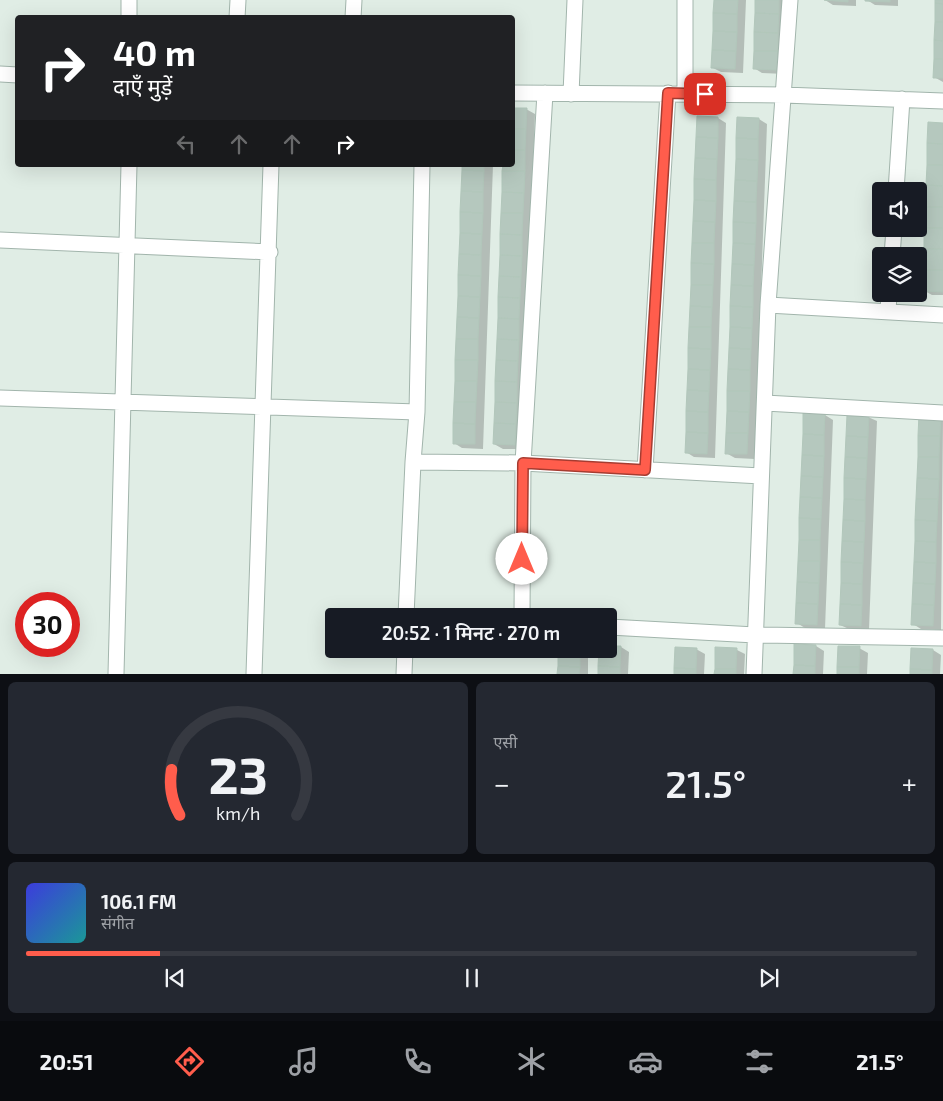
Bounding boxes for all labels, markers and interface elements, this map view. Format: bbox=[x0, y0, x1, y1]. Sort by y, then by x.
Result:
text: 40 m bbox=[113, 31, 196, 73]
icon: right bbox=[30, 35, 95, 100]
text: दाएँ मुड़ें bbox=[113, 73, 172, 99]
pin bbox=[684, 73, 726, 115]
icon: arrive bbox=[691, 80, 719, 108]
icon: left bbox=[172, 130, 200, 158]
icon: ahead bbox=[225, 130, 253, 158]
icon: ahead bbox=[278, 130, 306, 158]
icon: right bbox=[331, 130, 359, 158]
map controls bbox=[872, 182, 927, 302]
button: sound bbox=[872, 182, 927, 237]
button: layers bbox=[872, 247, 927, 302]
position arrow bbox=[495, 532, 547, 584]
speed limit sign: 30 bbox=[15, 592, 80, 657]
text: 20:52 · 1 मिनट · 270 m bbox=[382, 621, 560, 644]
text: एसी bbox=[494, 732, 517, 751]
text: 23 bbox=[208, 742, 268, 804]
text: 21.5° bbox=[665, 760, 746, 806]
text: − bbox=[494, 766, 510, 800]
text: + bbox=[902, 766, 917, 800]
text: km/h bbox=[216, 802, 260, 824]
text: 106.1 FM bbox=[101, 890, 177, 913]
text: संगीत bbox=[101, 913, 134, 932]
icon: previous bbox=[161, 964, 189, 992]
icon: pause bbox=[458, 964, 486, 992]
icon: next bbox=[755, 964, 783, 992]
icon: directions bbox=[172, 1044, 207, 1079]
icon: music bbox=[286, 1044, 321, 1079]
icon: phone bbox=[400, 1044, 435, 1079]
icon: climate bbox=[514, 1044, 549, 1079]
icon: car bbox=[628, 1044, 663, 1079]
icon: filters bbox=[742, 1044, 777, 1079]
text: 20:51 bbox=[39, 1048, 93, 1074]
text: 21.5° bbox=[856, 1048, 903, 1074]

